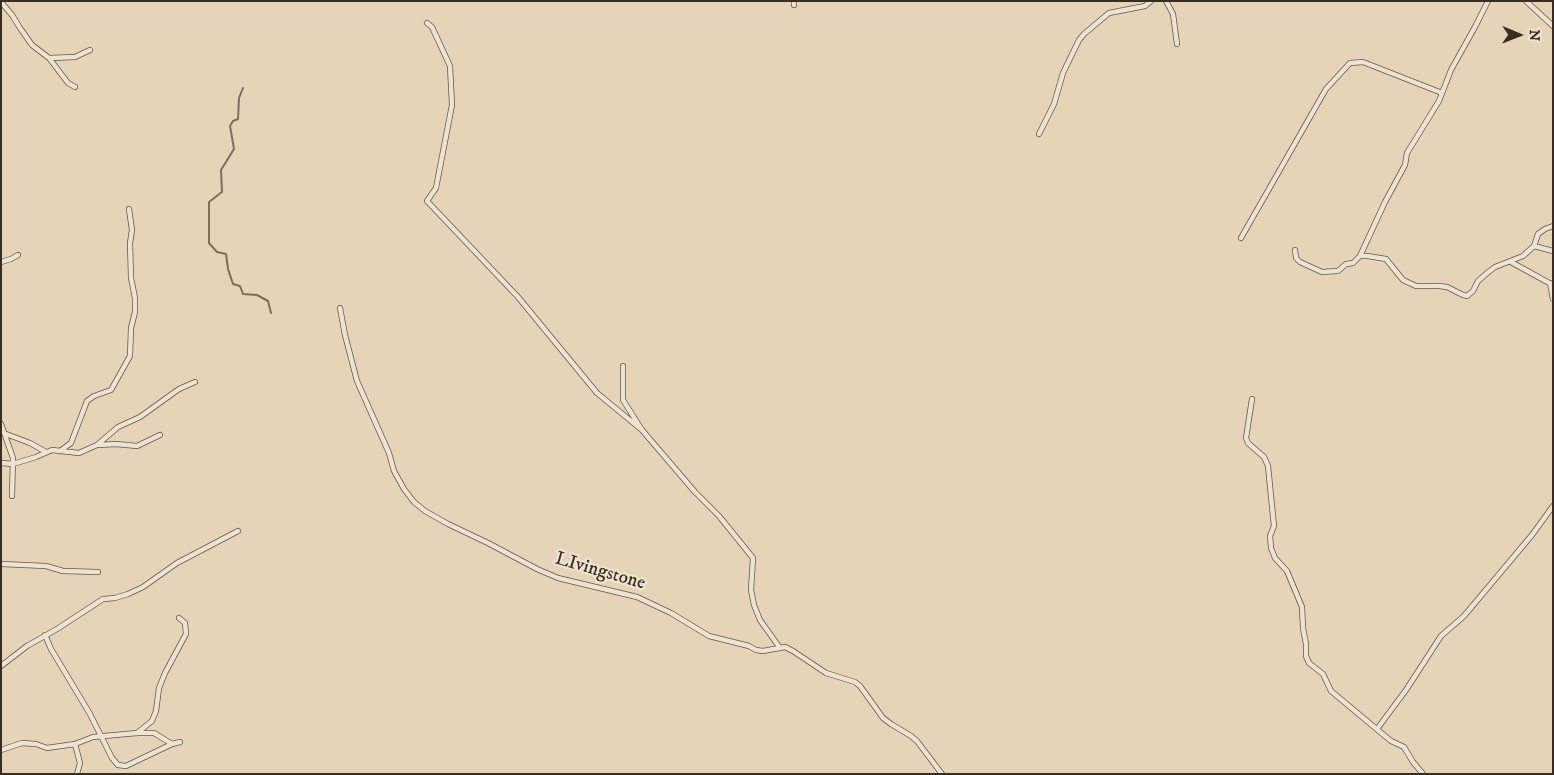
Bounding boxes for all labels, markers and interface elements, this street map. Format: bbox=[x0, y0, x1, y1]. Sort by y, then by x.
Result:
north arrow bbox=[1494, 10, 1544, 60]
text: N bbox=[1525, 29, 1543, 41]
street label: LIvingstone bbox=[552, 548, 648, 596]

